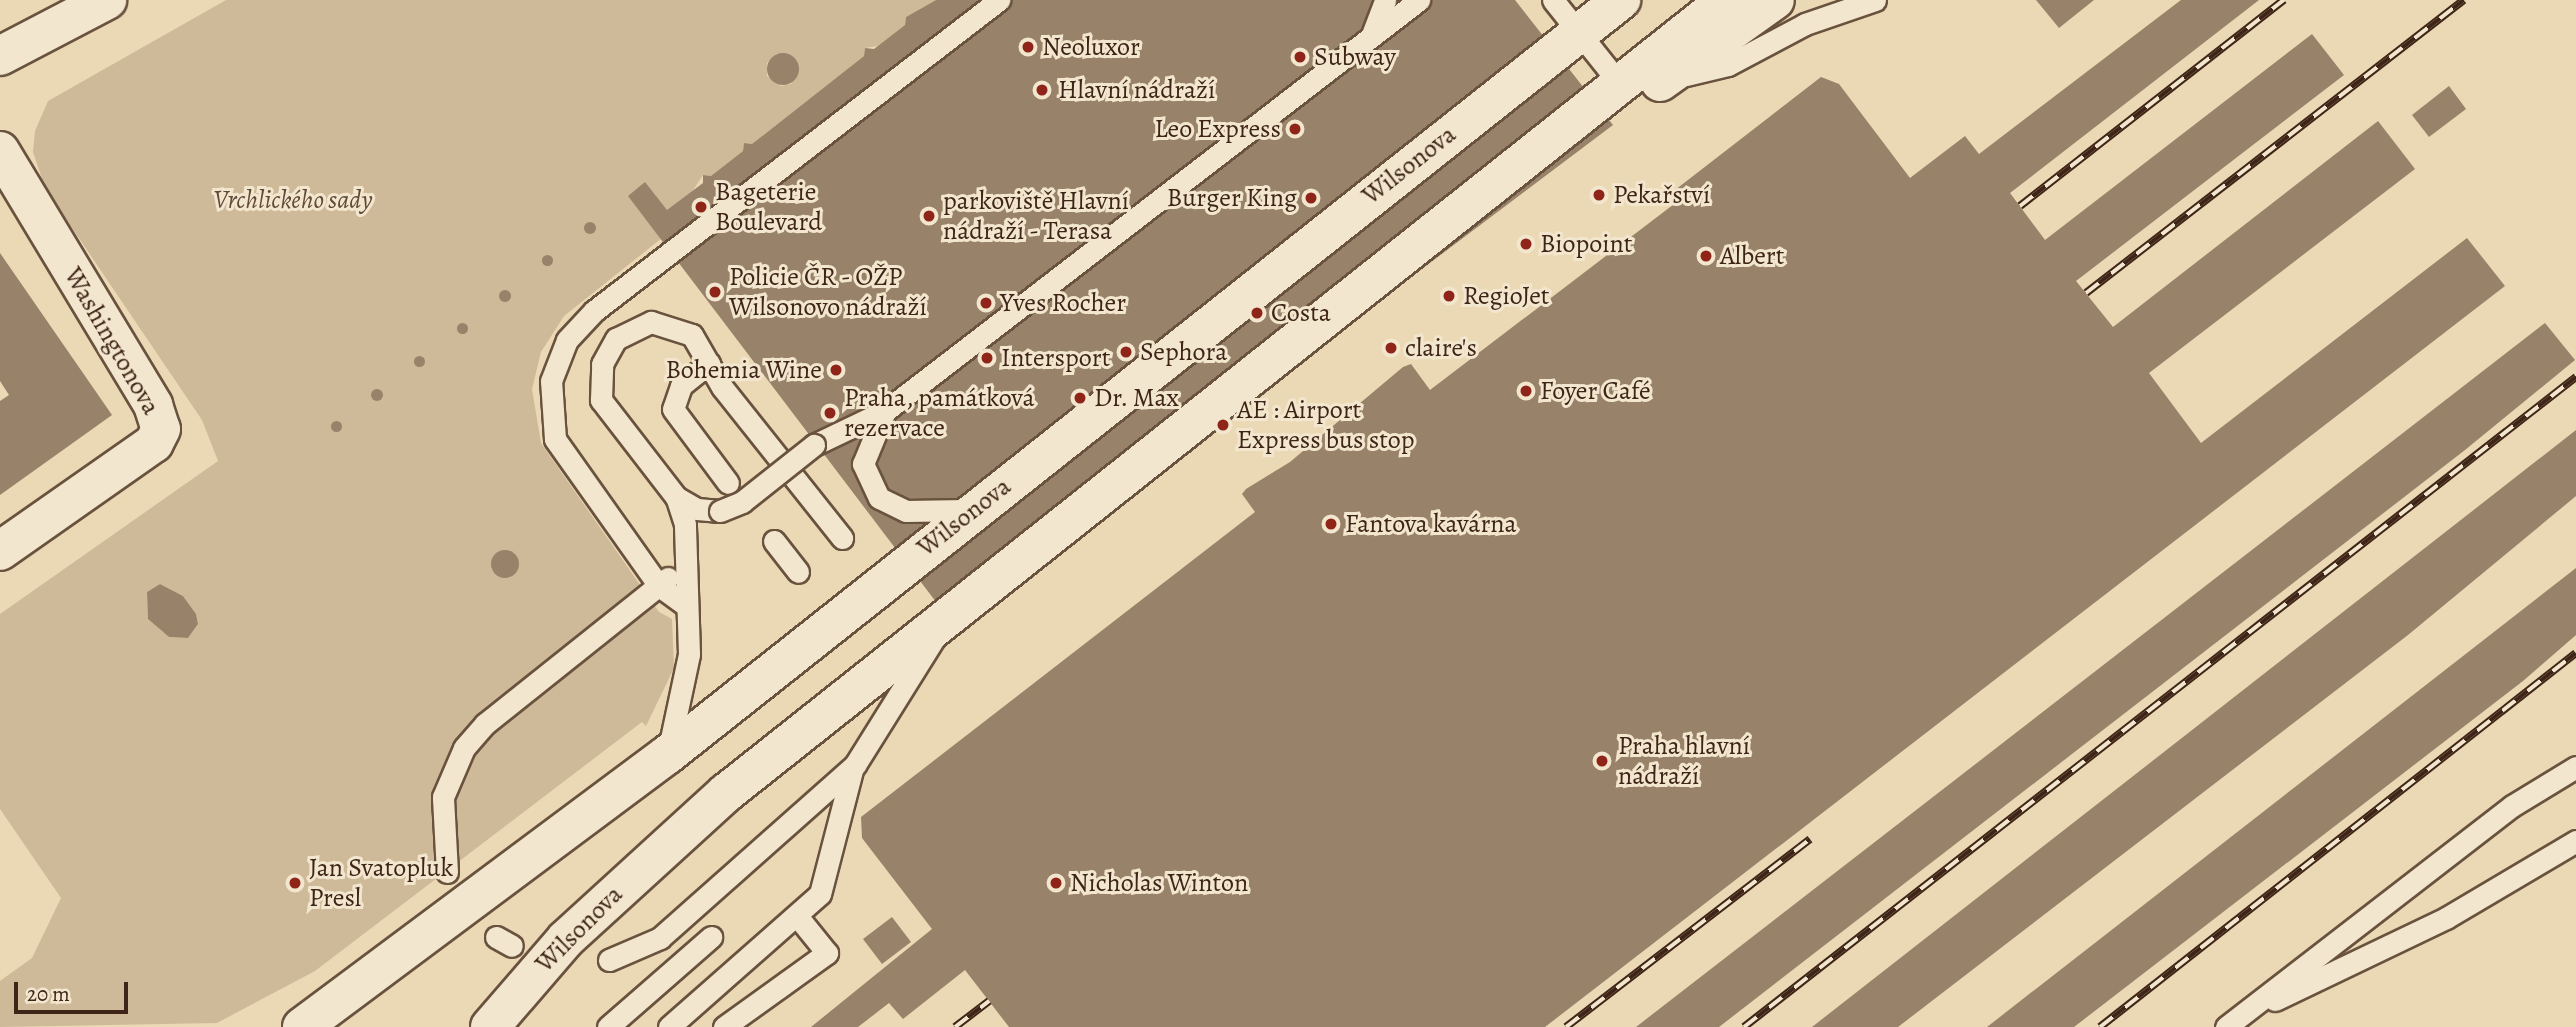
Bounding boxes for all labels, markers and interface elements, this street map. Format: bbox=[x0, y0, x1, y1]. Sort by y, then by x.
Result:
place label: Neoluxor bbox=[1042, 31, 1140, 63]
marker: Neoluxor bbox=[1020, 39, 1036, 55]
place label: Subway bbox=[1314, 41, 1396, 73]
marker: Subway bbox=[1292, 49, 1308, 65]
place label: Hlavní nádraží bbox=[1058, 74, 1215, 106]
marker: Hlavní nádraží bbox=[1032, 80, 1052, 100]
place label: Leo Express bbox=[1154, 113, 1281, 145]
street label: Wilsonova bbox=[1356, 119, 1462, 211]
marker: Leo Express bbox=[1287, 121, 1303, 137]
place label: Bageterie Boulevard bbox=[715, 176, 822, 238]
place label: Pekařství bbox=[1613, 179, 1710, 211]
place label: Burger King bbox=[1167, 182, 1297, 214]
park label: Vrchlického sady bbox=[213, 184, 373, 216]
place label: parkoviště Hlavní nádraží - Terasa bbox=[943, 185, 1129, 246]
marker: Pekařství bbox=[1591, 187, 1607, 203]
marker: Burger King bbox=[1303, 190, 1319, 206]
marker: Bageterie Boulevard bbox=[693, 199, 709, 215]
marker: parkoviště Hlavní nádraží - Terasa bbox=[921, 208, 937, 224]
place label: Biopoint bbox=[1540, 228, 1632, 260]
marker: Biopoint bbox=[1518, 236, 1534, 252]
place label: Albert bbox=[1720, 240, 1784, 272]
marker: Albert bbox=[1698, 248, 1714, 264]
place label: Policie ČR - OŽP Wilsonovo nádraží bbox=[729, 261, 927, 322]
street label: Washingtonova bbox=[57, 262, 167, 420]
place label: RegioJet bbox=[1463, 280, 1549, 312]
marker: Policie ČR - OŽP Wilsonovo nádraží bbox=[707, 284, 723, 300]
place label: Yves Rocher bbox=[1000, 287, 1126, 319]
marker: RegioJet bbox=[1441, 288, 1457, 304]
marker: Yves Rocher bbox=[978, 295, 994, 311]
place label: Costa bbox=[1271, 297, 1331, 329]
marker: Costa bbox=[1249, 305, 1265, 321]
place label: claire's bbox=[1405, 332, 1477, 364]
place label: Sephora bbox=[1140, 336, 1227, 368]
marker: claire's bbox=[1383, 340, 1399, 356]
place label: Intersport bbox=[1001, 342, 1110, 374]
marker: Sephora bbox=[1118, 344, 1134, 360]
marker: Intersport bbox=[979, 350, 995, 366]
place label: Bohemia Wine bbox=[666, 354, 822, 386]
marker: Bohemia Wine bbox=[828, 362, 844, 378]
place label: Foyer Café bbox=[1540, 375, 1651, 407]
place label: Praha, památková rezervace bbox=[844, 382, 1035, 444]
place label: Dr. Max bbox=[1094, 382, 1179, 414]
marker: Foyer Café bbox=[1518, 383, 1534, 399]
marker: Dr. Max bbox=[1072, 390, 1088, 406]
place label: AE : Airport Express bus stop bbox=[1237, 394, 1414, 456]
marker: Praha, památková rezervace bbox=[822, 405, 838, 421]
marker: AE : Airport Express bus stop bbox=[1215, 417, 1231, 433]
street label: Wilsonova bbox=[911, 471, 1017, 563]
place label: Fantova kavárna bbox=[1345, 508, 1517, 540]
marker: Fantova kavárna bbox=[1323, 516, 1339, 532]
place label: Praha hlavní nádraží bbox=[1618, 730, 1750, 792]
marker: Praha hlavní nádraží bbox=[1592, 751, 1612, 771]
place label: Jan Svatopluk Presl bbox=[309, 852, 453, 914]
place label: Nicholas Winton bbox=[1070, 867, 1248, 899]
marker: Jan Svatopluk Presl bbox=[287, 875, 303, 891]
marker: Nicholas Winton bbox=[1048, 875, 1064, 891]
street label: Wilsonova bbox=[529, 879, 629, 979]
scale bar bbox=[18, 968, 131, 1012]
text: 20 m bbox=[27, 980, 70, 1008]

